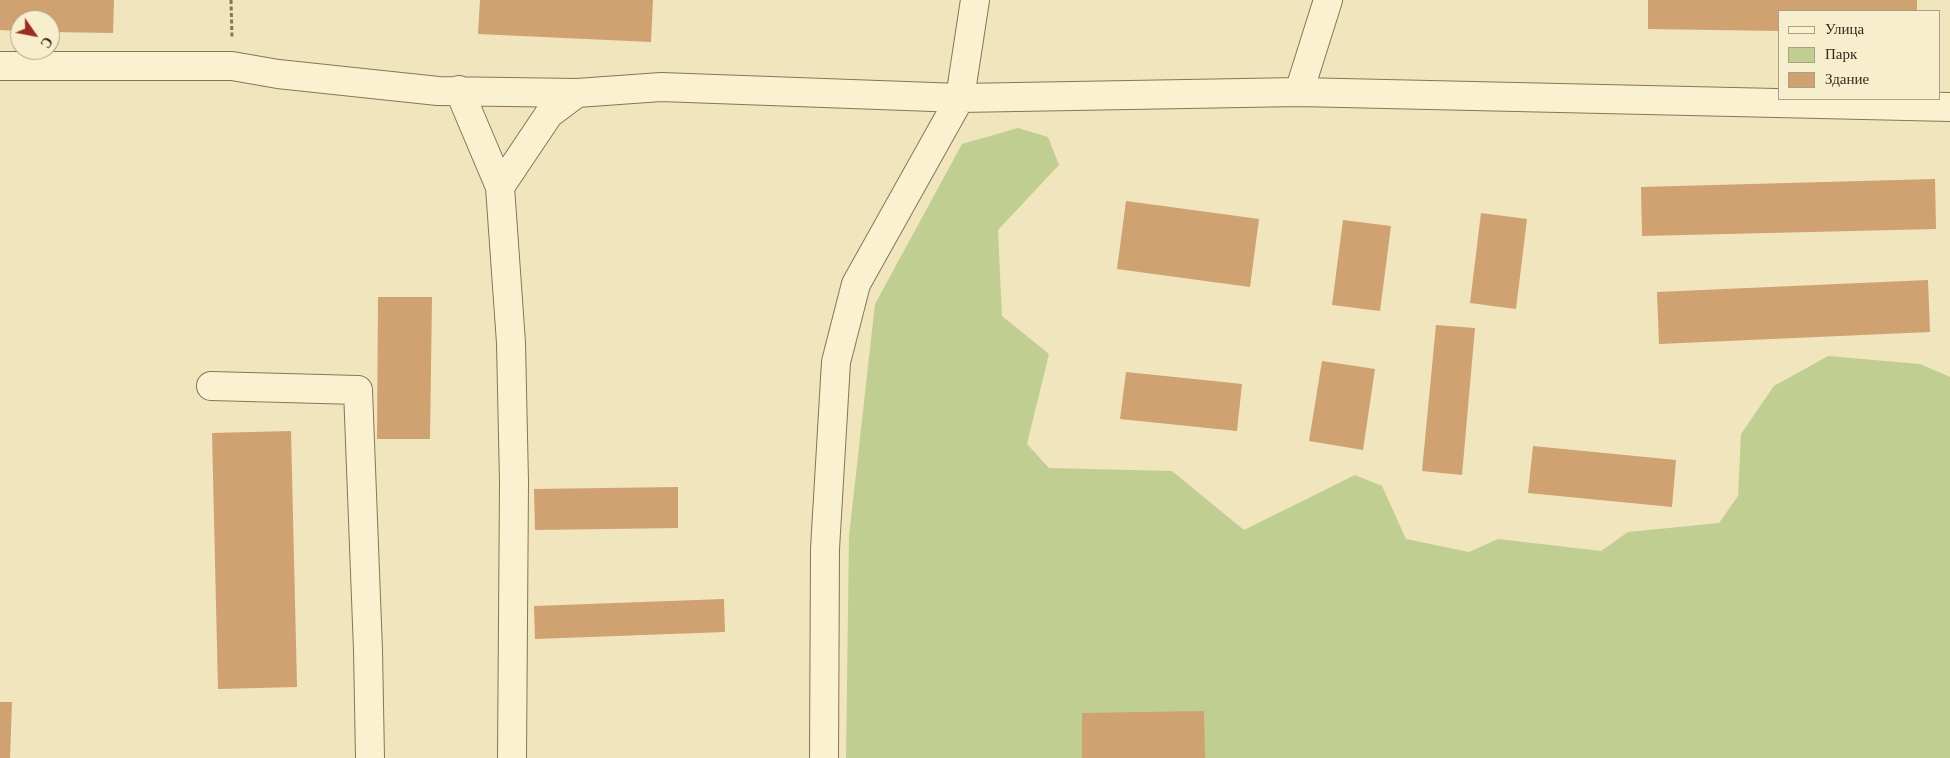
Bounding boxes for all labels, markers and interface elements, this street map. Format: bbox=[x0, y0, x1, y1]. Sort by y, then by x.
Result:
north arrow bbox=[10, 10, 60, 60]
legend bbox=[1778, 10, 1940, 100]
text: Улица bbox=[1825, 21, 1864, 37]
text: С bbox=[37, 34, 56, 51]
text: Парк bbox=[1825, 46, 1857, 62]
text: Здание bbox=[1825, 71, 1869, 87]

